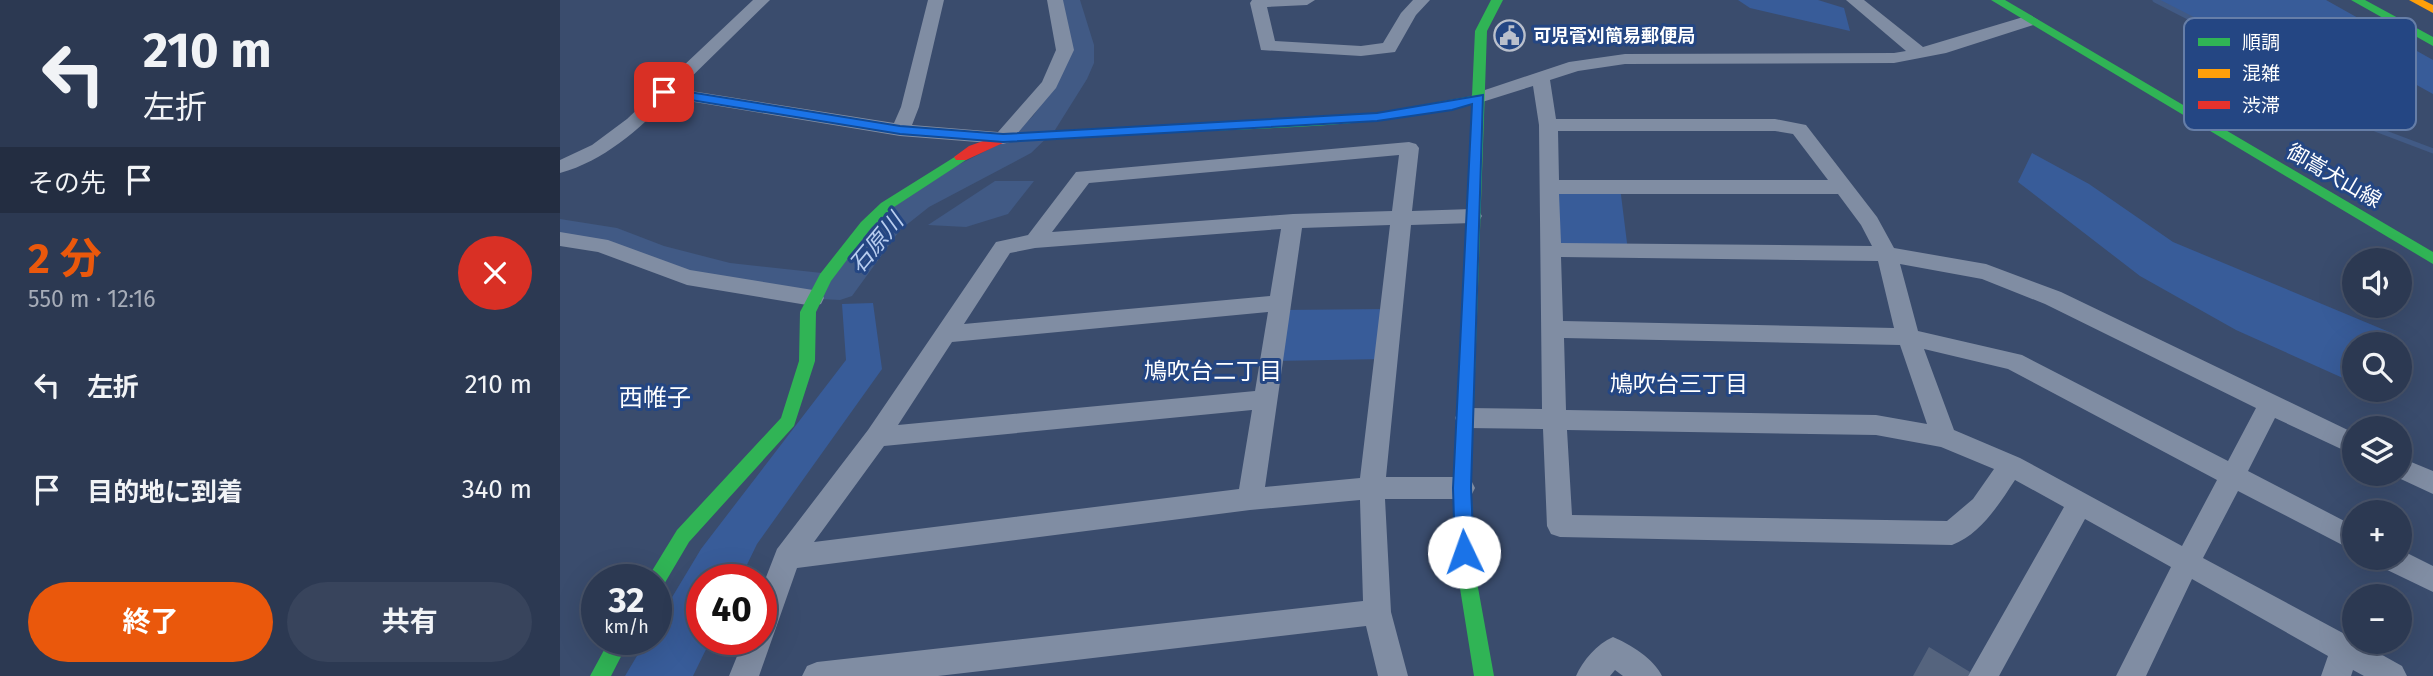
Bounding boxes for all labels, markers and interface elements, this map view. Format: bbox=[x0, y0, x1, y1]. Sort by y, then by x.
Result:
legend bbox=[2184, 18, 2416, 130]
public building icon: 可児菅刈簡易郵便局 bbox=[1493, 19, 1527, 53]
text: 210 m bbox=[143, 21, 272, 80]
place label: 可児菅刈簡易郵便局 bbox=[1533, 25, 1695, 47]
icon: left bbox=[28, 28, 119, 119]
text: 順調 bbox=[2242, 31, 2280, 54]
pin bbox=[634, 62, 694, 122]
text: 混雑 bbox=[2242, 62, 2280, 85]
icon: arrive bbox=[645, 73, 683, 111]
text: 左折 bbox=[143, 88, 207, 126]
text: 渋滞 bbox=[2242, 94, 2280, 117]
street label: 御嵩犬山線 bbox=[2282, 138, 2386, 214]
icon: arrive bbox=[120, 161, 158, 199]
text: その先 bbox=[28, 168, 106, 199]
water label: 石原川 bbox=[843, 205, 911, 278]
text: 2 分 bbox=[28, 234, 102, 284]
button: close bbox=[458, 236, 532, 310]
map controls bbox=[2342, 248, 2412, 654]
button: sound bbox=[2342, 248, 2412, 318]
text: 550 m · 12:16 bbox=[28, 285, 155, 313]
button: search bbox=[2342, 332, 2412, 402]
district label: 鳩吹台二丁目 bbox=[1144, 357, 1282, 385]
icon: left bbox=[28, 366, 66, 404]
text: 210 m bbox=[465, 369, 532, 400]
district label: 鳩吹台三丁目 bbox=[1610, 370, 1748, 398]
text: 左折 bbox=[87, 372, 139, 403]
district label: 西帷子 bbox=[619, 384, 691, 412]
button: layers bbox=[2342, 416, 2412, 486]
icon: arrive bbox=[28, 471, 66, 509]
text: 340 m bbox=[462, 474, 532, 505]
text: 目的地に到着 bbox=[87, 477, 243, 508]
button: + bbox=[2342, 500, 2412, 570]
position arrow bbox=[1427, 515, 1501, 589]
speed limit sign: 40 bbox=[686, 564, 777, 655]
text: 32 bbox=[609, 579, 644, 621]
button: 終了 bbox=[28, 582, 273, 662]
button: 共有 bbox=[287, 582, 532, 662]
button: − bbox=[2342, 584, 2412, 654]
text: km/h bbox=[604, 616, 649, 638]

